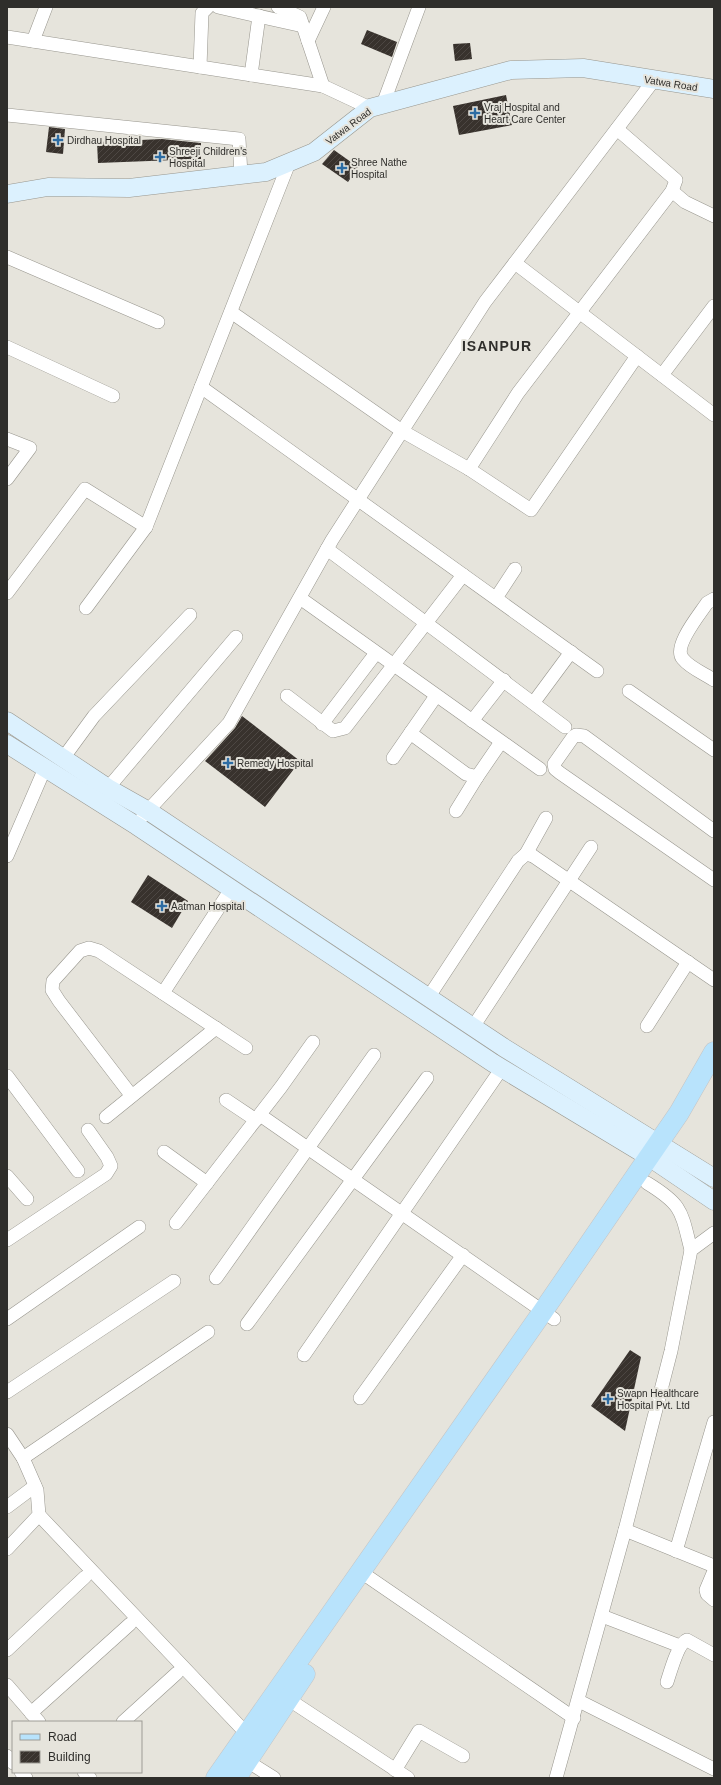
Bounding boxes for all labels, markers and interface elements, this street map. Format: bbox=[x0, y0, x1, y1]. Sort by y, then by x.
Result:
street label: Vatwa Road bbox=[644, 74, 698, 93]
place label: Vraj Hospital and Heart Care Center bbox=[484, 102, 566, 125]
street label: Vatwa Road bbox=[324, 106, 373, 147]
marker: Vraj Hospital and Heart Care Center bbox=[469, 107, 481, 119]
marker: Dirdhau Hospital bbox=[52, 134, 64, 146]
place label: Dirdhau Hospital bbox=[67, 135, 141, 146]
place label: Shreeji Children's Hospital bbox=[169, 146, 247, 169]
marker: Shreeji Children's Hospital bbox=[154, 151, 166, 163]
place label: Shree Nathe Hospital bbox=[351, 157, 408, 180]
marker: Shree Nathe Hospital bbox=[336, 162, 348, 174]
district label: ISANPUR bbox=[462, 338, 532, 354]
marker: Remedy Hospital bbox=[222, 757, 234, 769]
place label: Remedy Hospital bbox=[237, 758, 313, 769]
marker: Aatman Hospital bbox=[156, 900, 168, 912]
place label: Aatman Hospital bbox=[171, 901, 244, 912]
place label: Swapn Healthcare Hospital Pvt. Ltd bbox=[617, 1388, 699, 1411]
marker: Swapn Healthcare Hospital Pvt. Ltd bbox=[602, 1393, 614, 1405]
legend bbox=[12, 1721, 142, 1773]
text: Road bbox=[48, 1730, 77, 1744]
text: Building bbox=[48, 1750, 91, 1764]

